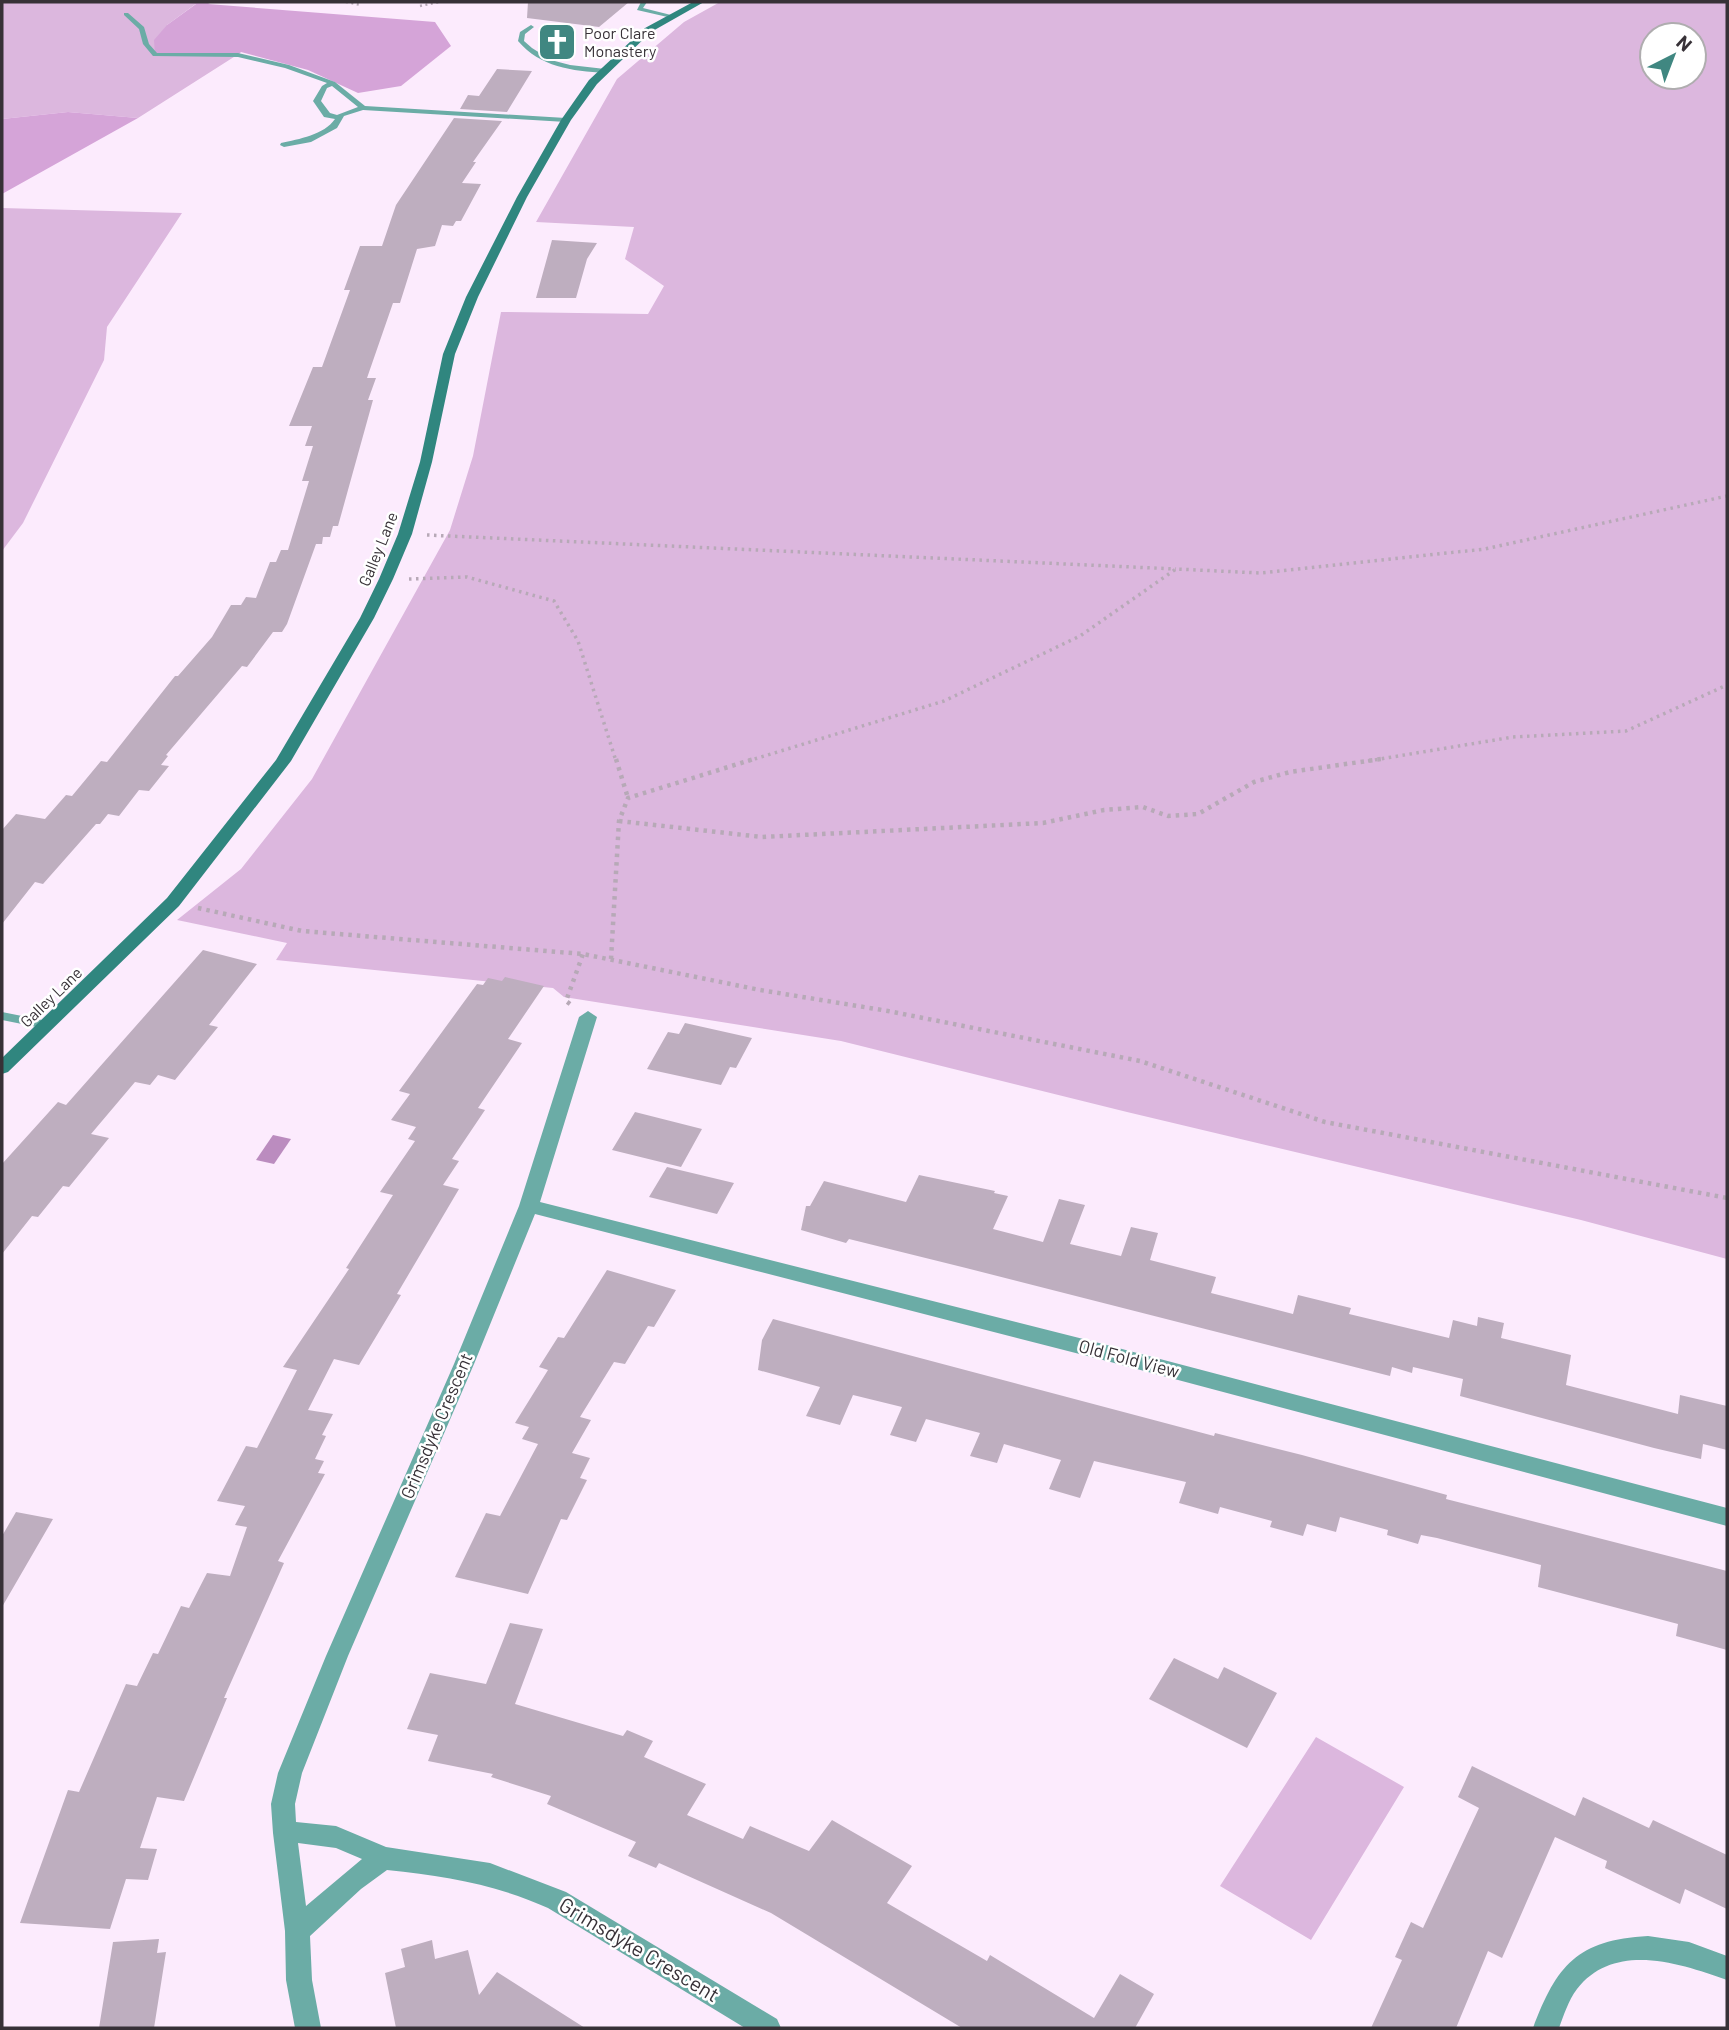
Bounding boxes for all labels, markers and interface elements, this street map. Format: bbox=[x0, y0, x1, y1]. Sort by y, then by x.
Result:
church icon: Poor Clare Monastery bbox=[536, 21, 578, 63]
north arrow bbox=[1638, 21, 1708, 91]
place label: Poor Clare Monastery bbox=[584, 23, 657, 60]
text: N bbox=[1672, 30, 1697, 56]
street label: Galley Lane bbox=[354, 509, 401, 589]
street label: Galley Lane bbox=[16, 963, 85, 1031]
street label: Old Fold View bbox=[1077, 1334, 1182, 1382]
street label: Grimsdyke Crescent bbox=[395, 1349, 477, 1502]
street label: Grimsdyke Crescent bbox=[555, 1891, 724, 2006]

